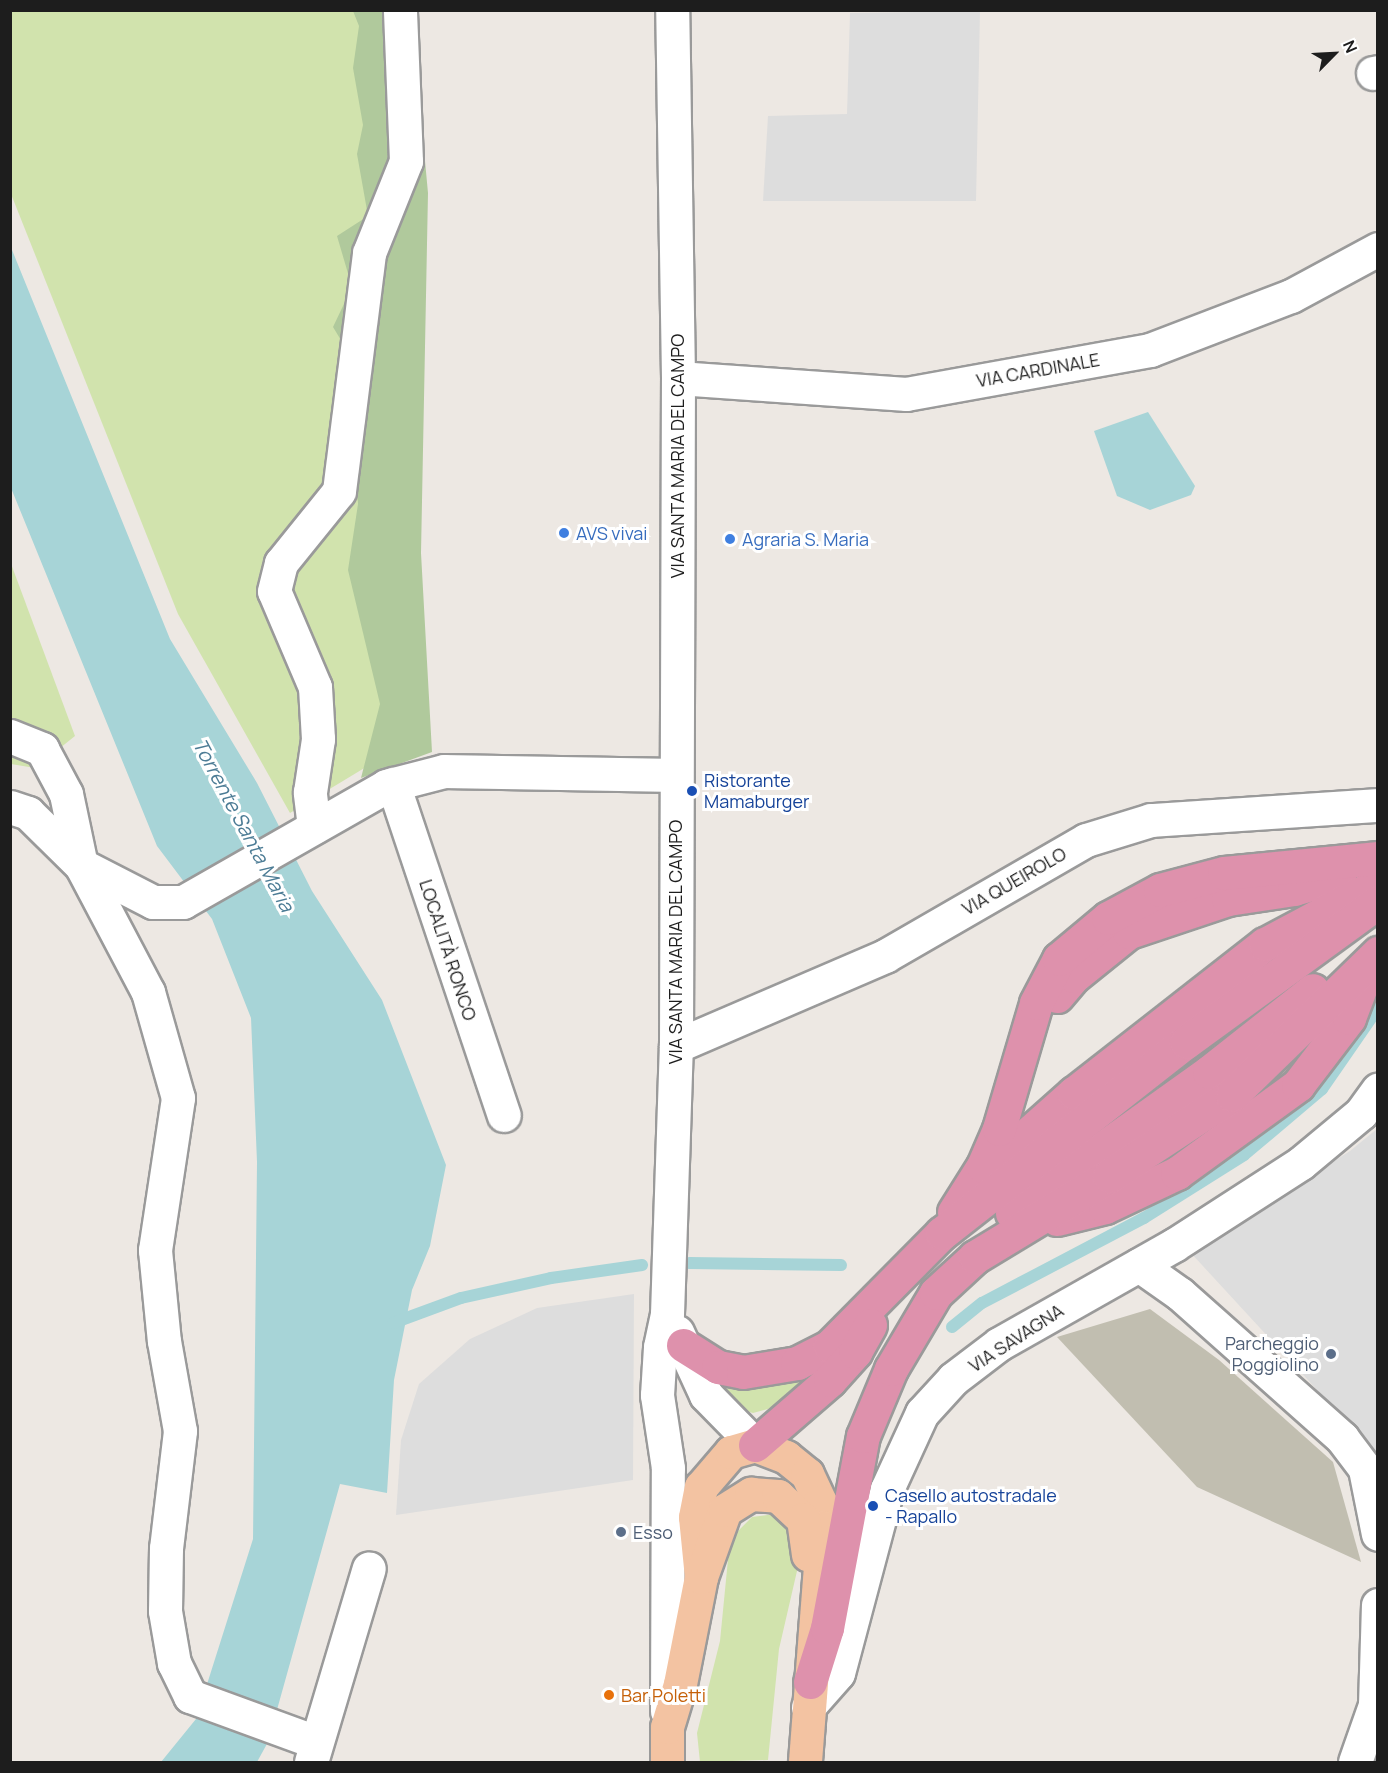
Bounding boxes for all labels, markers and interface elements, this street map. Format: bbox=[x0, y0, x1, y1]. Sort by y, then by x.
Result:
north arrow bbox=[1304, 24, 1364, 84]
text: N bbox=[1338, 37, 1363, 56]
street label: VIA SANTA MARIA DEL CAMPO bbox=[666, 333, 688, 579]
street label: VIA CARDINALE bbox=[975, 349, 1101, 391]
place label: AVS vivai bbox=[576, 522, 647, 544]
marker: AVS vivai bbox=[557, 526, 571, 540]
place label: Agraria S. Maria bbox=[742, 528, 869, 550]
marker: Agraria S. Maria bbox=[723, 532, 737, 546]
water label: Torrente Santa Maria bbox=[188, 734, 300, 916]
place label: Ristorante Mamaburger bbox=[704, 770, 810, 812]
marker: Ristorante Mamaburger bbox=[685, 784, 699, 798]
street label: VIA SANTA MARIA DEL CAMPO bbox=[664, 819, 686, 1065]
street label: VIA QUEIROLO bbox=[958, 843, 1070, 919]
street label: LOCALITÀ RONCO bbox=[415, 877, 481, 1023]
street label: VIA SAVAGNA bbox=[965, 1299, 1067, 1377]
place label: Parcheggio Poggiolino bbox=[1225, 1333, 1319, 1376]
marker: Parcheggio Poggiolino bbox=[1324, 1347, 1338, 1361]
place label: Casello autostradale - Rapallo bbox=[885, 1485, 1057, 1528]
marker: Casello autostradale - Rapallo bbox=[866, 1499, 880, 1513]
place label: Esso bbox=[633, 1521, 673, 1543]
marker: Esso bbox=[614, 1525, 628, 1539]
place label: Bar Poletti bbox=[621, 1684, 706, 1706]
marker: Bar Poletti bbox=[602, 1688, 616, 1702]

